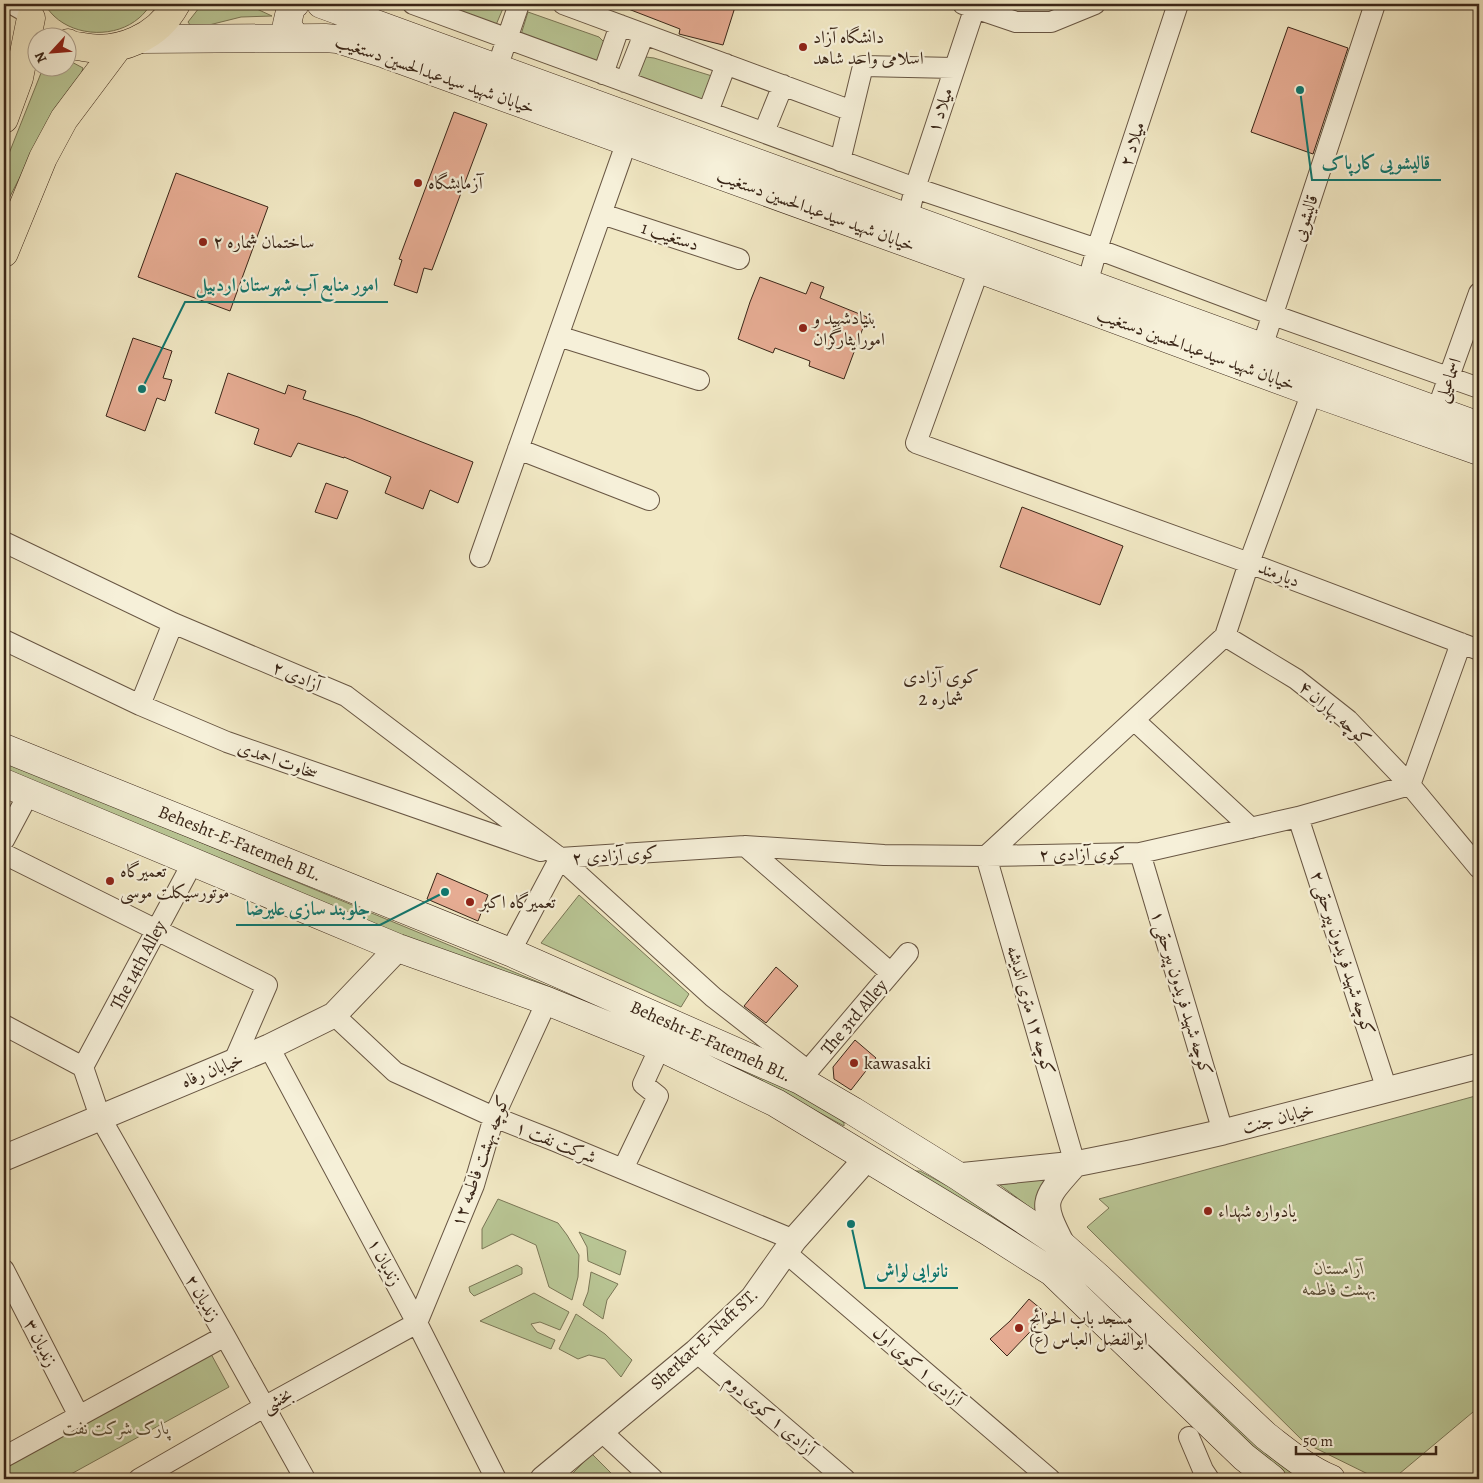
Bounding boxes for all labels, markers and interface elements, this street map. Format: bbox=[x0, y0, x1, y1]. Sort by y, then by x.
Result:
place label: دانشگاه آزاد اسلامی واحد شاهد bbox=[813, 25, 924, 70]
north arrow bbox=[28, 28, 78, 78]
street label: خیابان شهید سیدعبدالحسین دستغیب bbox=[332, 29, 538, 119]
marker: دانشگاه آزاد اسلامی واحد شاهد bbox=[797, 41, 809, 53]
text: N bbox=[30, 49, 52, 66]
street label: میلاد ۱ bbox=[921, 84, 959, 136]
street label: میلاد ۲ bbox=[1113, 118, 1151, 170]
callout: قالیشویی کارپاک bbox=[1312, 146, 1441, 180]
text: قالیشویی کارپاک bbox=[1322, 150, 1430, 177]
street label: خیابان شهید سیدعبدالحسین دستغیب bbox=[713, 163, 919, 257]
place label: آزمایشگاه bbox=[428, 171, 485, 195]
marker: آزمایشگاه bbox=[412, 177, 424, 189]
street label: قالیشویی bbox=[1286, 191, 1324, 245]
street label: دستغیب 1 bbox=[638, 215, 702, 257]
place label: ساختمان شماره ۲ bbox=[213, 230, 314, 254]
marker: ساختمان شماره ۲ bbox=[197, 236, 209, 248]
callout: امور منابع آب شهرستان اردبیل bbox=[185, 268, 388, 302]
text: امور منابع آب شهرستان اردبیل bbox=[196, 272, 378, 302]
street label: خیابان شهید سیدعبدالحسین دستغیب bbox=[1093, 302, 1299, 396]
place label: بنیادشهید و امورایثارگران bbox=[811, 306, 885, 351]
marker: بنیادشهید و امورایثارگران bbox=[797, 322, 809, 334]
street label: اسماعیلی bbox=[1429, 354, 1468, 406]
street label: دیارمند bbox=[1255, 555, 1303, 593]
street label: آزادی ۲ bbox=[269, 655, 327, 698]
district label: کوی آزادی شماره 2 bbox=[903, 664, 979, 712]
street label: کوچه بهاران ۴ bbox=[1293, 675, 1376, 752]
street label: سخاوت احمدی bbox=[235, 735, 321, 785]
street label: Behesht-E-Fatemeh BL. bbox=[155, 799, 325, 887]
street label: کوی آزادی ۲ bbox=[571, 840, 659, 870]
street label: کوی آزادی ۲ bbox=[1039, 841, 1125, 867]
place label: تعمیرگاه موتورسیکلت موسی bbox=[120, 859, 230, 905]
street label: کوچه شهید فریدون پیرحقی ۲ bbox=[1304, 868, 1381, 1039]
marker: تعمیرگاه موتورسیکلت موسی bbox=[104, 875, 116, 887]
place label: تعمیرگاه اکبر bbox=[478, 890, 556, 914]
callout: جلوبند سازی علیرضا bbox=[236, 891, 380, 925]
text: جلوبند سازی علیرضا bbox=[246, 896, 370, 922]
marker: تعمیرگاه اکبر bbox=[464, 896, 476, 908]
street label: کوچه شهید فریدون پیرحقی ۱ bbox=[1145, 908, 1219, 1079]
street label: The 14th Alley bbox=[104, 915, 172, 1014]
street label: کوچه ۱۲ متری اندیشه bbox=[1000, 943, 1061, 1078]
street label: The 3rd Alley bbox=[815, 973, 893, 1060]
street label: Behesht-E-Fatemeh BL. bbox=[627, 995, 795, 1087]
street label: خیابان رفاه bbox=[177, 1047, 247, 1093]
place label: kawasaki bbox=[864, 1051, 931, 1075]
marker: kawasaki bbox=[848, 1057, 860, 1069]
street label: کوچه بهشت فاطمه ۱۲ bbox=[445, 1092, 516, 1230]
street label: خیابان جنت bbox=[1239, 1097, 1317, 1139]
street label: شرکت نفت ۱ bbox=[512, 1115, 600, 1169]
place label: یادواره شهداء bbox=[1218, 1199, 1297, 1223]
marker: یادواره شهداء bbox=[1202, 1205, 1214, 1217]
street label: زندیان ۱ bbox=[362, 1234, 408, 1290]
callout: نانوایی لواش bbox=[865, 1254, 958, 1288]
park label: آرامستان بهشت فاطمه bbox=[1302, 1256, 1376, 1301]
text: نانوایی لواش bbox=[876, 1258, 949, 1284]
street label: زندیان ۲ bbox=[180, 1270, 226, 1326]
street label: Sherkat-E-Naft ST. bbox=[645, 1283, 763, 1395]
place label: مسجد باب الحوائج ابوالفضل العباس (ع) bbox=[1029, 1306, 1148, 1354]
street label: زندیان ۳ bbox=[19, 1315, 63, 1371]
street label: آزادی ۱ کوی اول bbox=[868, 1320, 970, 1413]
marker: مسجد باب الحوائج ابوالفضل العباس (ع) bbox=[1013, 1322, 1025, 1334]
street label: آزادی ۱ کوی دوم bbox=[717, 1369, 822, 1466]
street label: بخشی bbox=[257, 1382, 297, 1419]
park label: پارک شرکت نفت bbox=[62, 1416, 171, 1441]
scale bar bbox=[1296, 1423, 1436, 1455]
text: 50 m bbox=[1303, 1431, 1333, 1451]

